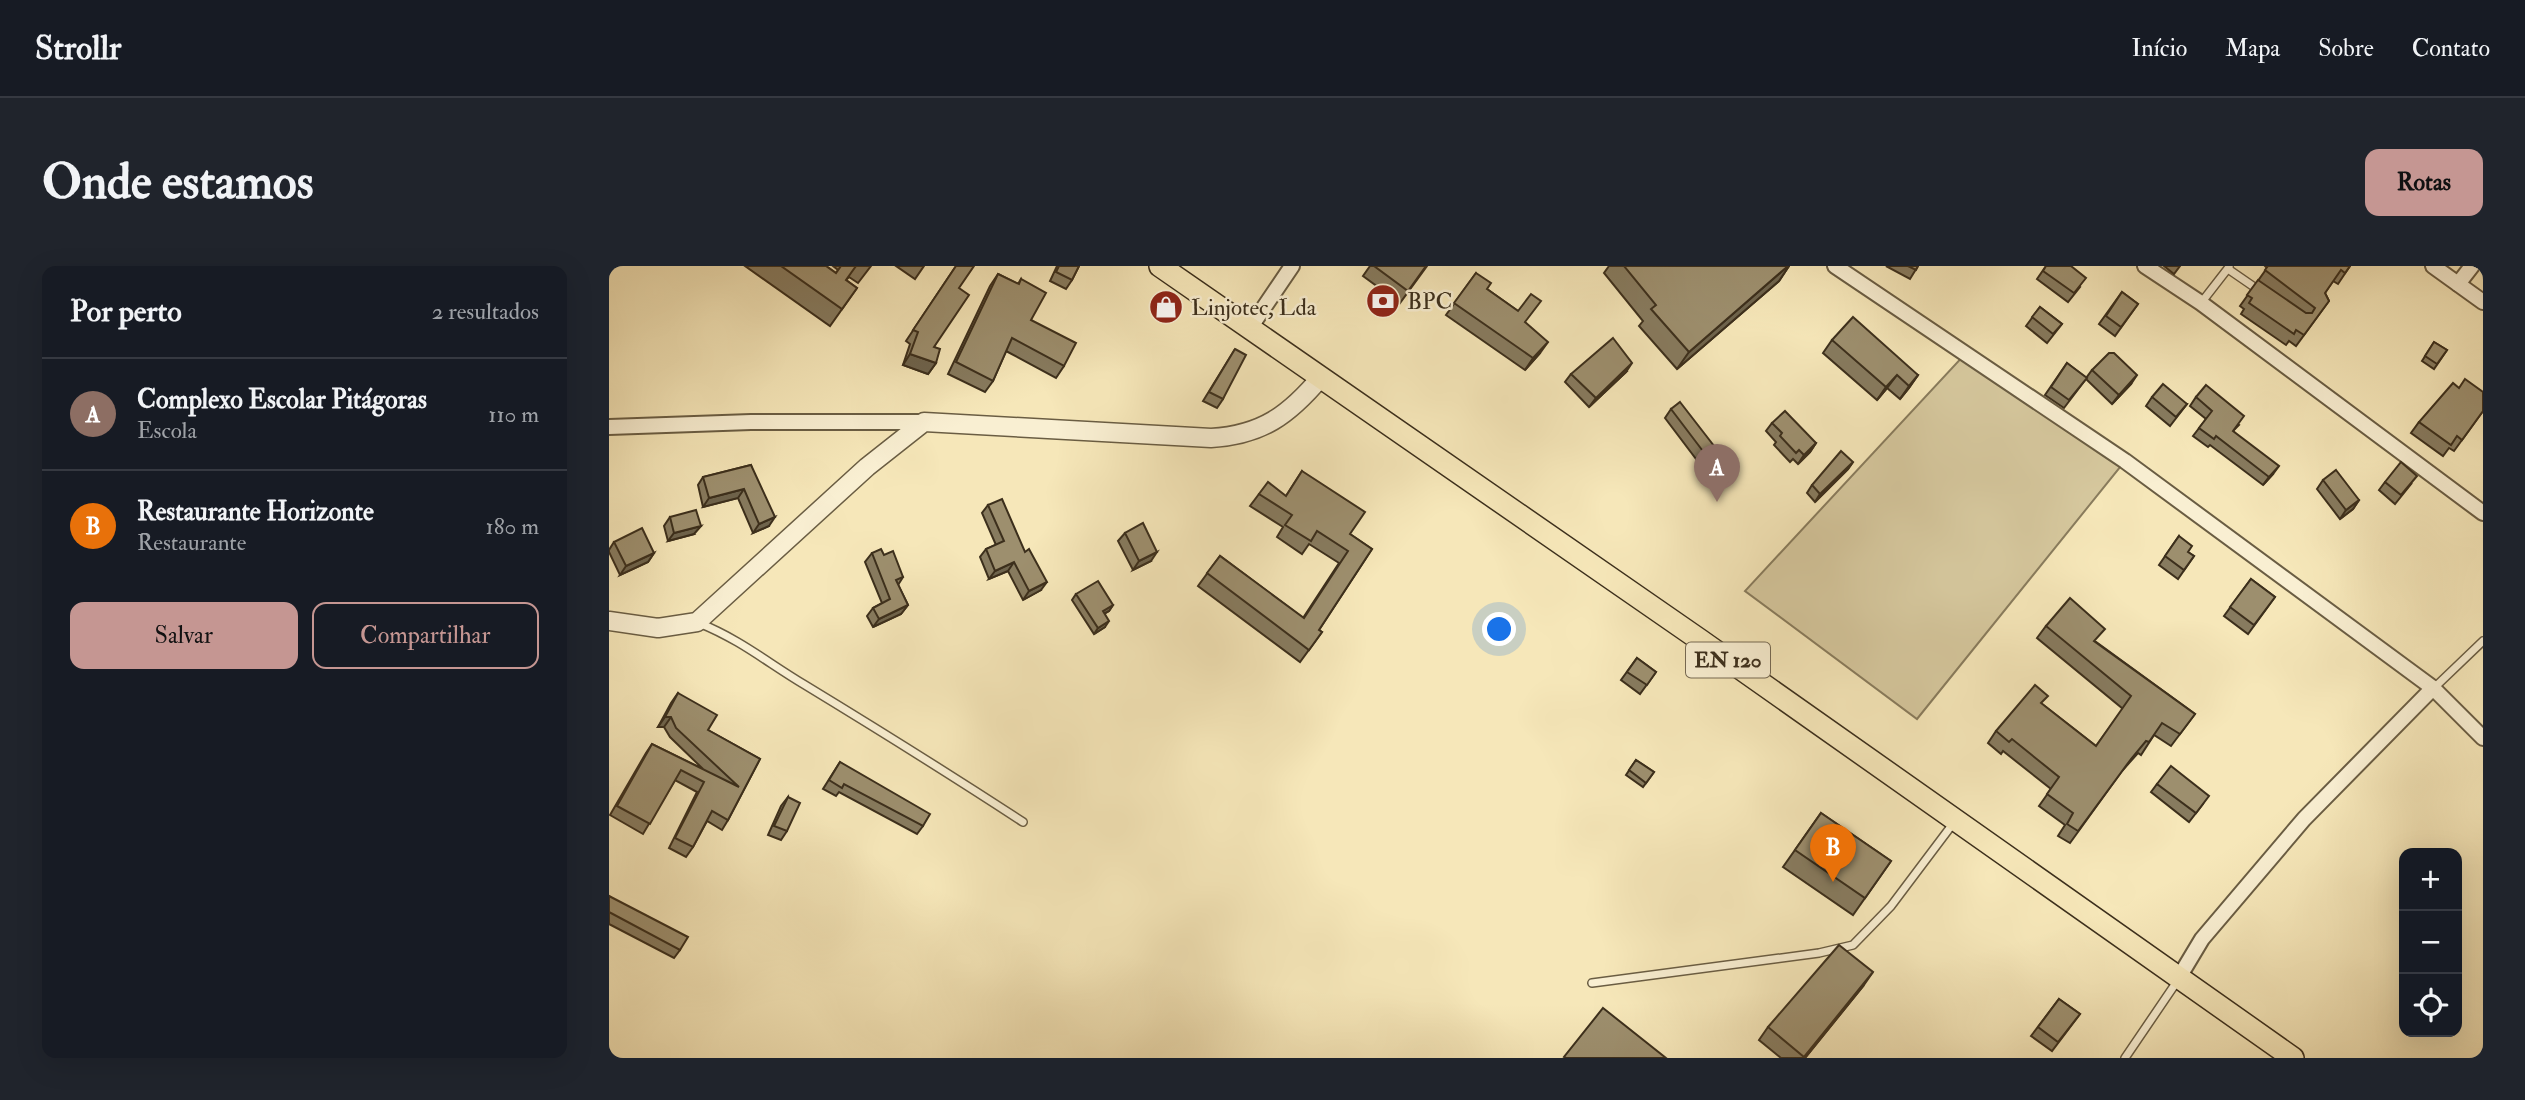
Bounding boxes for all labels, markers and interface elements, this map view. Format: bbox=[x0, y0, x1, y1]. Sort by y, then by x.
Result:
text: Strollr bbox=[35, 28, 121, 69]
text: Início bbox=[2131, 33, 2187, 64]
text: Mapa bbox=[2225, 33, 2280, 64]
text: Sobre bbox=[2318, 33, 2374, 64]
text: Contato bbox=[2412, 33, 2490, 64]
button: Rotas bbox=[2365, 149, 2483, 216]
text: Onde estamos bbox=[42, 152, 313, 213]
bank icon: BPC bbox=[1364, 282, 1402, 320]
place label: BPC bbox=[1407, 287, 1452, 316]
shop icon: Linjotec, Lda bbox=[1147, 288, 1185, 326]
text: Por perto bbox=[70, 293, 182, 330]
place label: Linjotec, Lda bbox=[1191, 293, 1317, 322]
text: 2 resultados bbox=[432, 297, 539, 326]
text: Complexo Escolar Pitágoras bbox=[137, 384, 427, 416]
text: A bbox=[86, 400, 100, 429]
text: 110 m bbox=[488, 400, 539, 429]
text: Escola bbox=[137, 416, 197, 445]
pin: A bbox=[1694, 444, 1740, 502]
text: Restaurante Horizonte bbox=[137, 496, 374, 528]
text: B bbox=[85, 512, 101, 541]
text: 180 m bbox=[486, 512, 539, 541]
text: Restaurante bbox=[137, 528, 246, 557]
button: Salvar bbox=[70, 602, 298, 669]
button: Compartilhar bbox=[312, 602, 539, 669]
your location bbox=[1482, 612, 1516, 646]
road number: EN 120 bbox=[1686, 642, 1770, 678]
pin: B bbox=[1810, 824, 1856, 882]
map controls bbox=[2399, 848, 2462, 1037]
button: + bbox=[2399, 848, 2462, 911]
button: − bbox=[2399, 911, 2462, 974]
button: locate bbox=[2399, 974, 2462, 1037]

